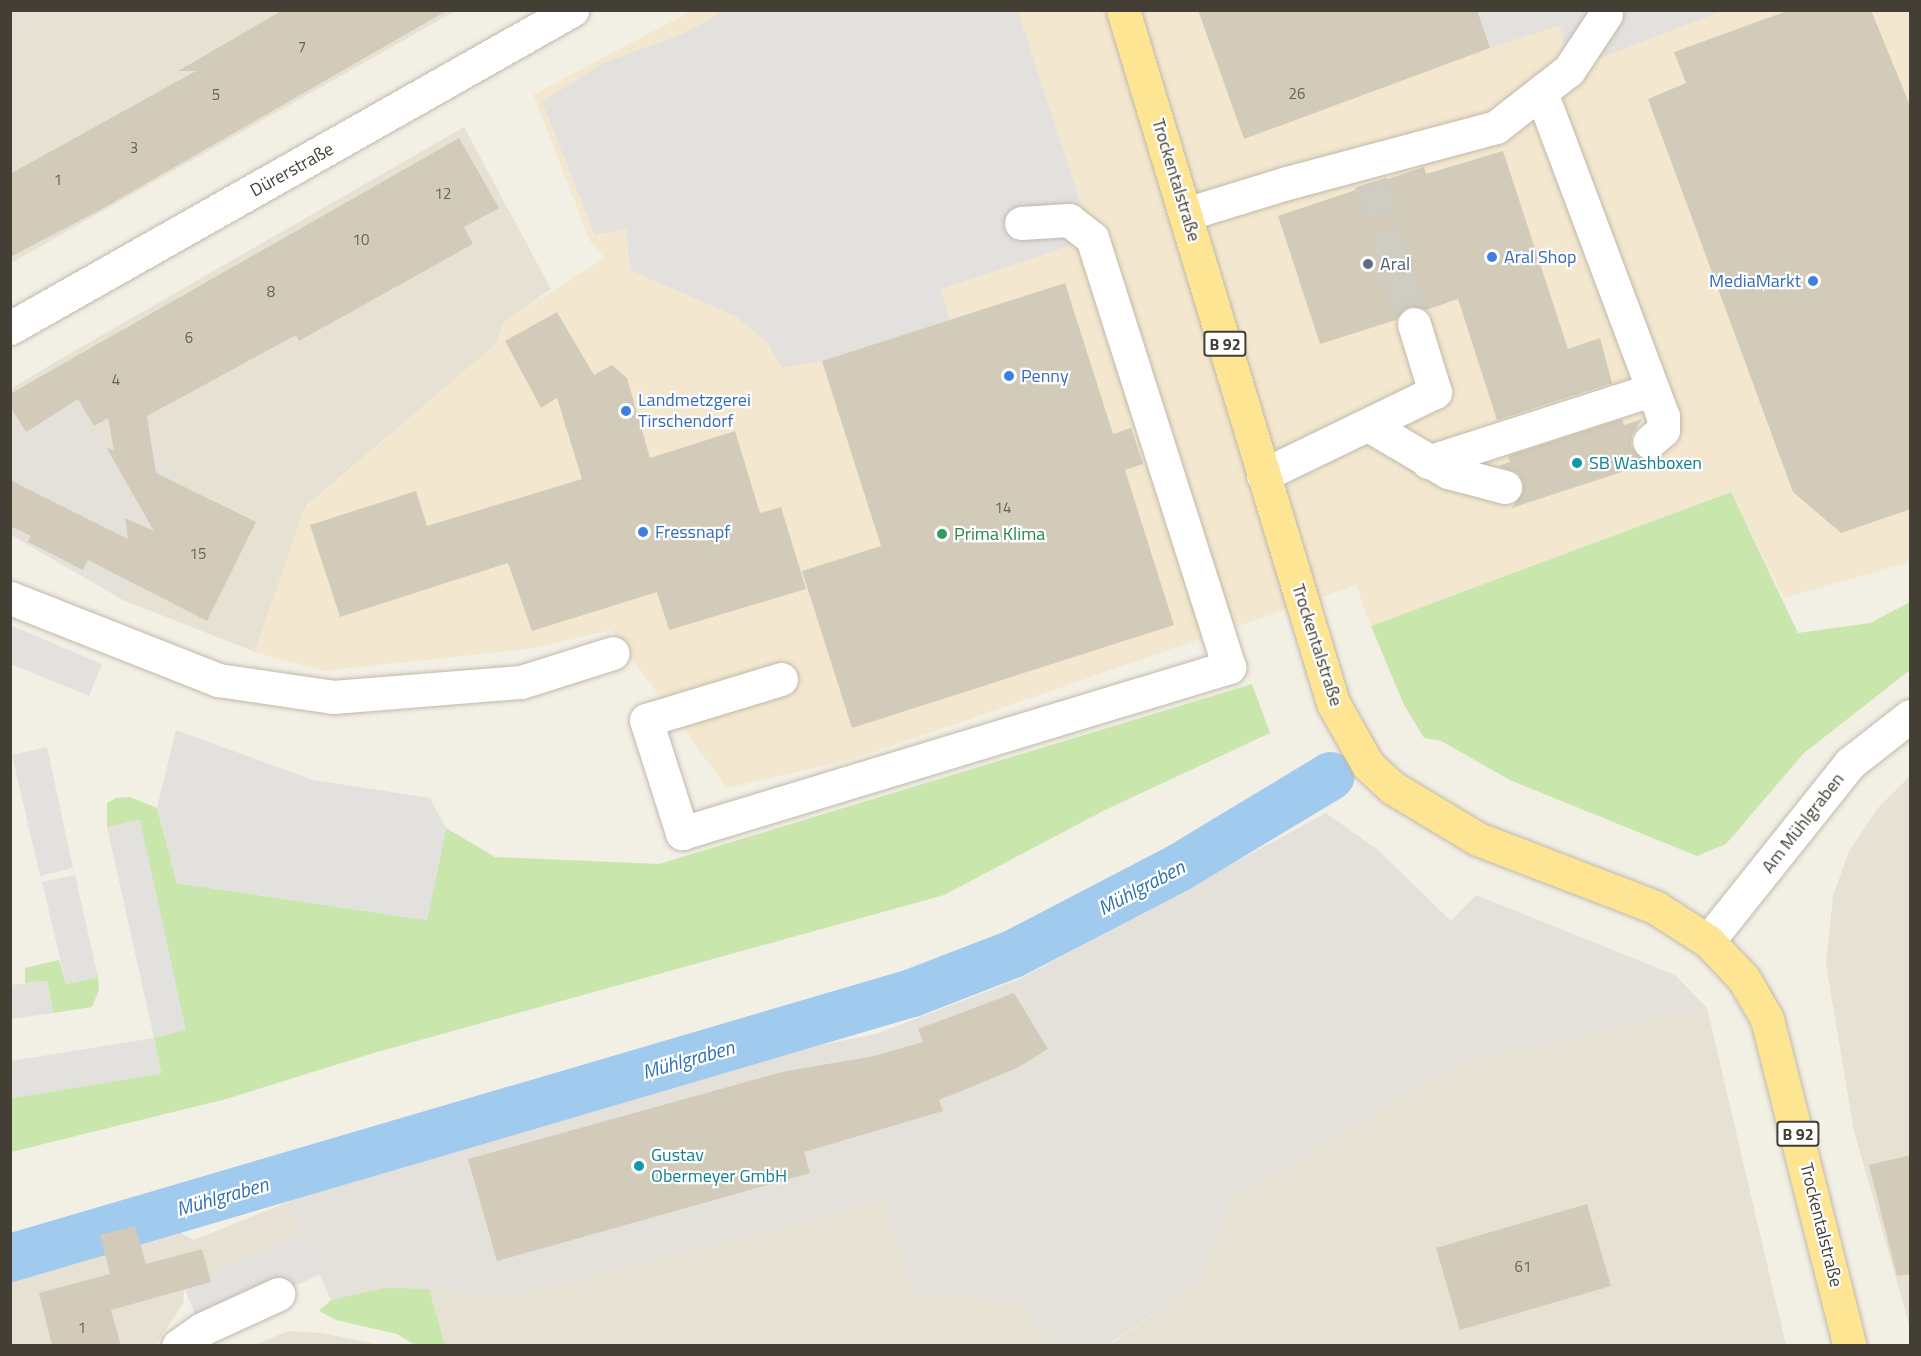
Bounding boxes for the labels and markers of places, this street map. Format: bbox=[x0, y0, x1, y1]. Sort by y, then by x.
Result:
place label: Aral Shop bbox=[1504, 246, 1577, 268]
marker: Aral Shop bbox=[1485, 250, 1499, 264]
place label: Aral bbox=[1380, 253, 1410, 275]
marker: Aral bbox=[1361, 257, 1375, 271]
place label: MediaMarkt bbox=[1709, 270, 1801, 292]
marker: MediaMarkt bbox=[1806, 274, 1820, 288]
place label: Penny bbox=[1021, 365, 1069, 387]
marker: Penny bbox=[1002, 369, 1016, 383]
place label: Landmetzgerei Tirschendorf bbox=[638, 390, 751, 432]
marker: Landmetzgerei Tirschendorf bbox=[619, 404, 633, 418]
place label: SB Washboxen bbox=[1589, 452, 1702, 474]
marker: SB Washboxen bbox=[1570, 456, 1584, 470]
place label: Fressnapf bbox=[655, 521, 730, 543]
place label: Prima Klima bbox=[954, 523, 1045, 545]
marker: Fressnapf bbox=[636, 525, 650, 539]
marker: Prima Klima bbox=[935, 527, 949, 541]
place label: Gustav Obermeyer GmbH bbox=[651, 1145, 787, 1188]
marker: Gustav Obermeyer GmbH bbox=[632, 1159, 646, 1173]

